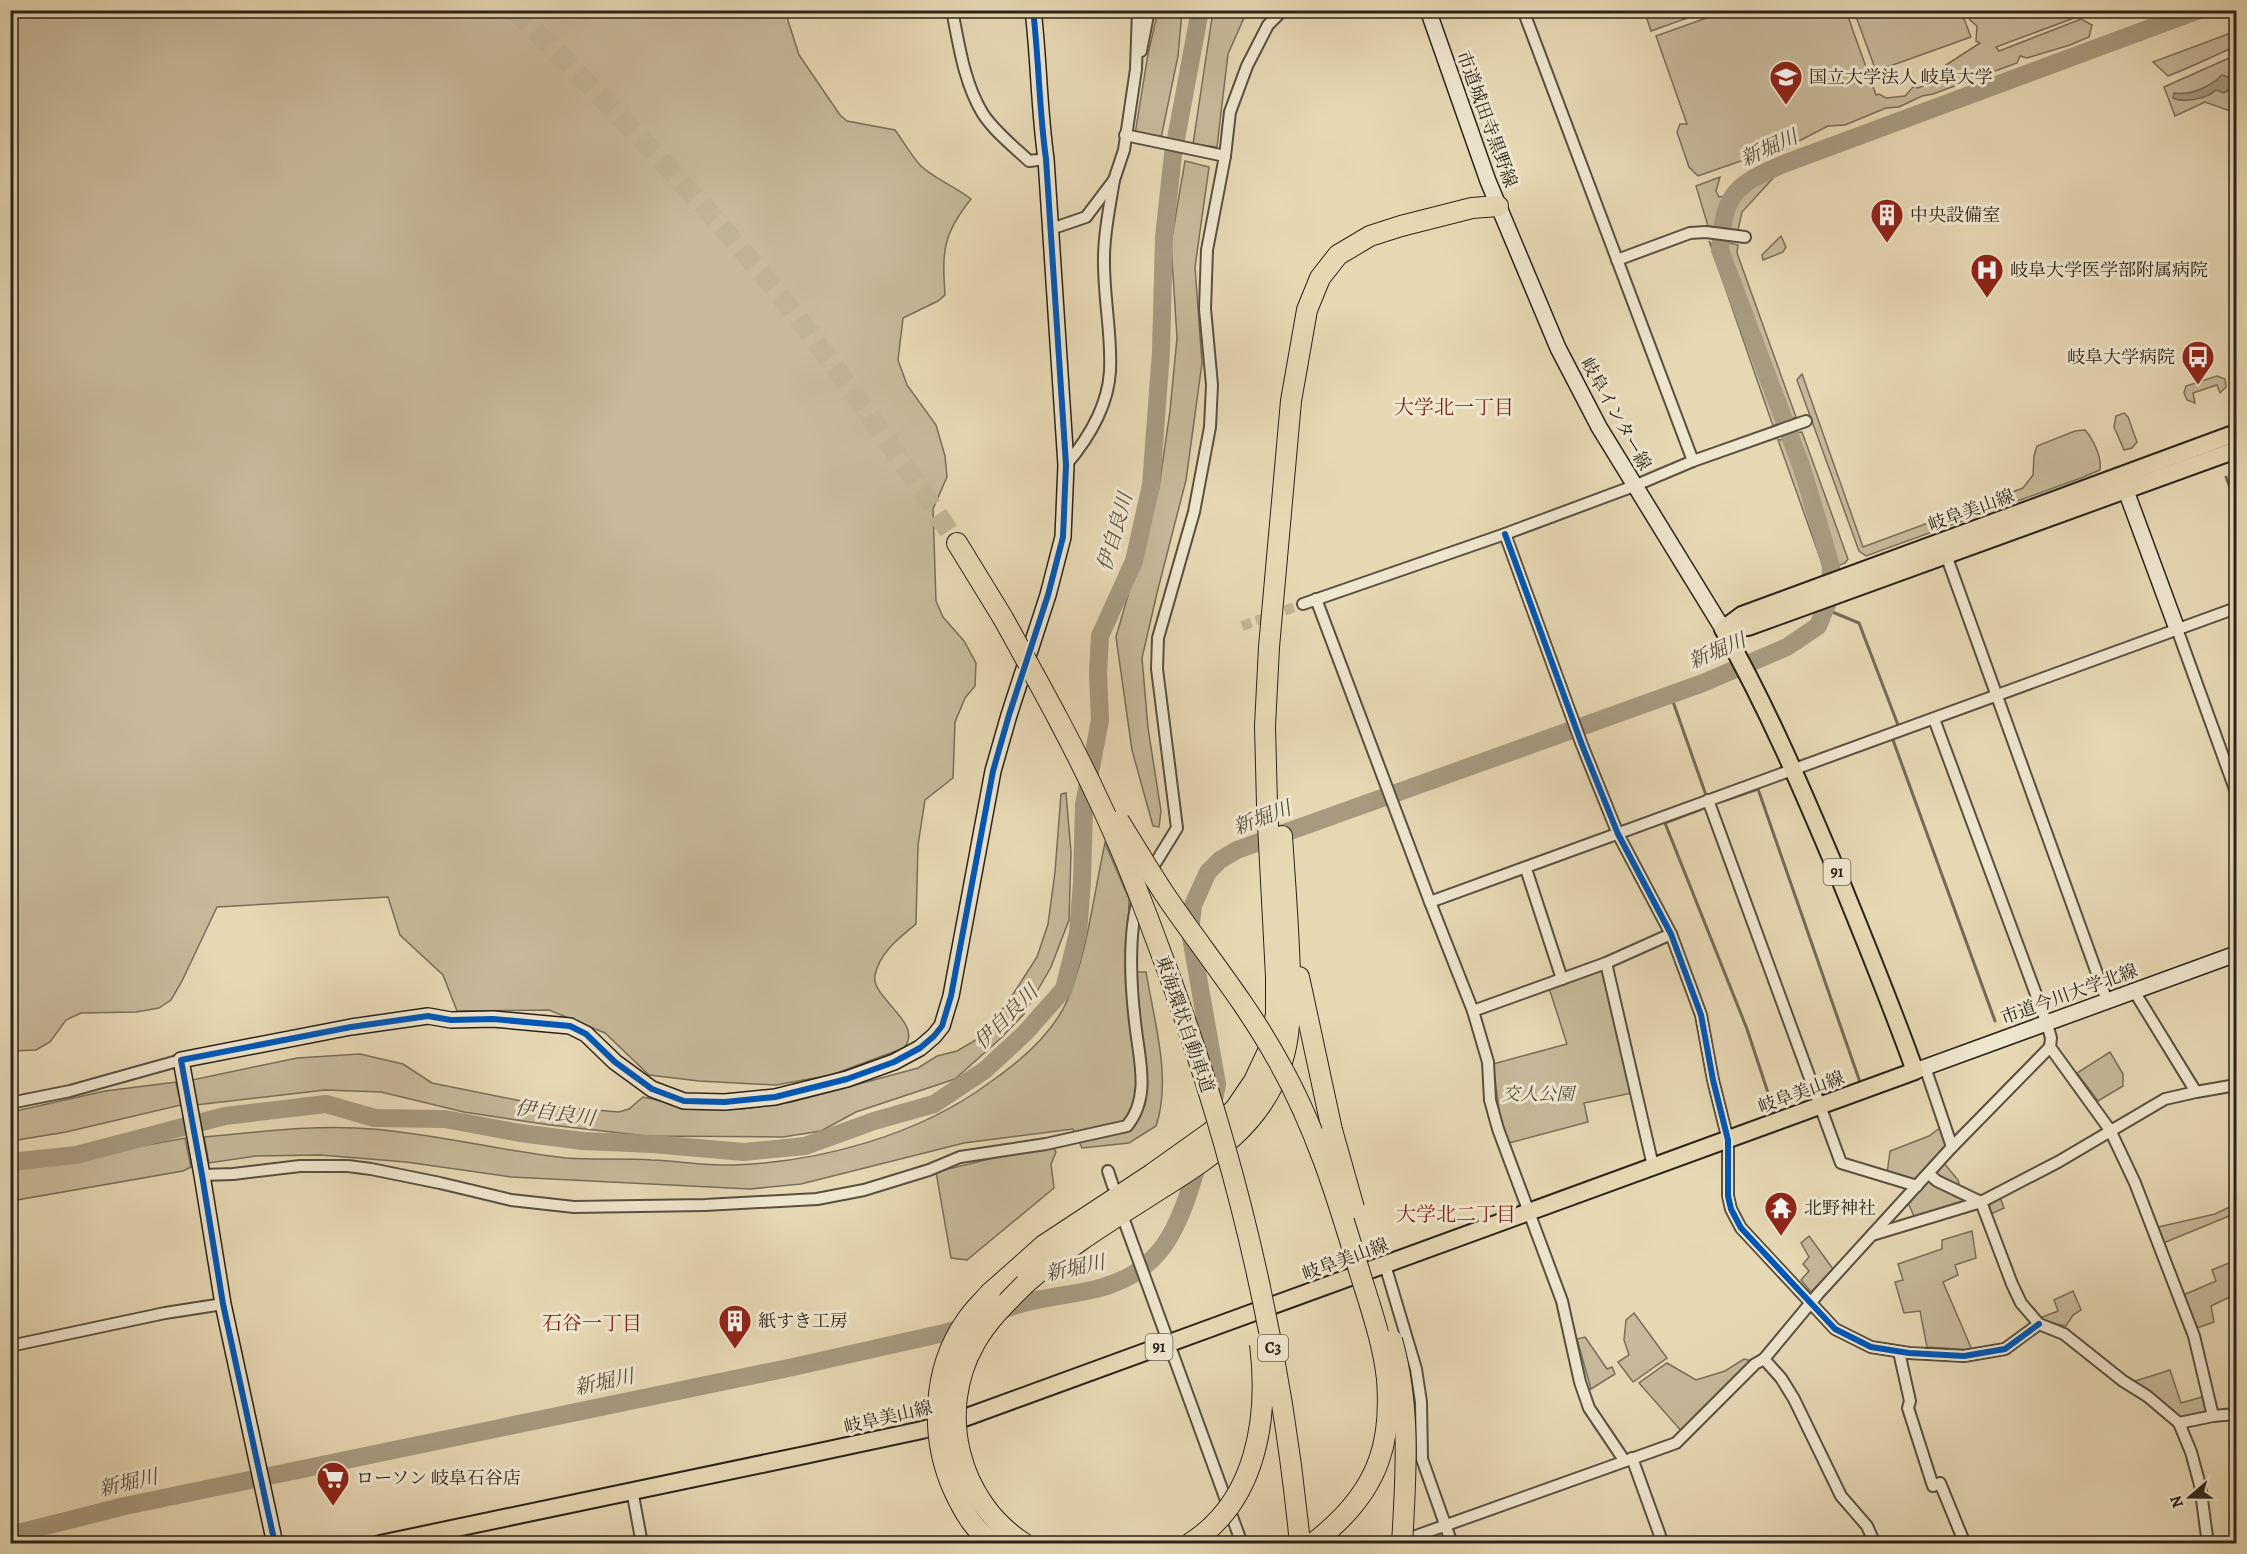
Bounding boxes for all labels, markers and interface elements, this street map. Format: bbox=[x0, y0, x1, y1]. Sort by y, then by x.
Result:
street label: 市道城田寺黒野線 bbox=[1451, 47, 1523, 191]
school or university icon: 国立大学法人 岐阜大学 bbox=[1768, 59, 1804, 106]
place label: 国立大学法人 岐阜大学 bbox=[1809, 65, 1993, 89]
water label: 新堀川 bbox=[1736, 123, 1804, 173]
building icon: 中央設備室 bbox=[1869, 197, 1905, 244]
place label: 中央設備室 bbox=[1910, 203, 2000, 227]
hospital icon: 岐阜大学医学部附属病院 bbox=[1969, 252, 2005, 299]
place label: 岐阜大学医学部附属病院 bbox=[2010, 258, 2208, 282]
bus stop icon: 岐阜大学病院 bbox=[2180, 339, 2216, 386]
place label: 岐阜大学病院 bbox=[2067, 345, 2175, 369]
street label: 岐阜インター線 bbox=[1575, 353, 1657, 475]
district label: 大学北一丁目 bbox=[1394, 394, 1514, 421]
street label: 岐阜美山線 bbox=[1925, 483, 2017, 537]
water label: 伊自良川 bbox=[1091, 488, 1140, 574]
water label: 新堀川 bbox=[1684, 626, 1752, 675]
water label: 新堀川 bbox=[1229, 794, 1297, 841]
road number: 91 bbox=[1824, 859, 1850, 885]
street label: 東海環状自動車道 bbox=[1150, 952, 1220, 1096]
street label: 市道今川大学北線 bbox=[1997, 958, 2141, 1030]
water label: 伊自良川 bbox=[968, 978, 1045, 1055]
street label: 岐阜美山線 bbox=[1755, 1065, 1847, 1119]
park label: 交人公園 bbox=[1502, 1082, 1577, 1106]
water label: 伊自良川 bbox=[514, 1094, 598, 1132]
temple icon: 北野神社 bbox=[1763, 1190, 1799, 1237]
place label: 北野神社 bbox=[1804, 1196, 1876, 1220]
district label: 大学北二丁目 bbox=[1396, 1201, 1516, 1228]
street label: 岐阜美山線 bbox=[1299, 1232, 1391, 1286]
water label: 新堀川 bbox=[1043, 1248, 1109, 1287]
building icon: 紙すき工房 bbox=[717, 1303, 753, 1350]
place label: 紙すき工房 bbox=[758, 1309, 848, 1333]
district label: 石谷一丁目 bbox=[542, 1310, 642, 1337]
road number: 91 bbox=[1146, 1334, 1172, 1360]
road number: C3 bbox=[1258, 1335, 1288, 1361]
water label: 新堀川 bbox=[572, 1362, 638, 1401]
street label: 岐阜美山線 bbox=[841, 1395, 935, 1439]
supermarket icon: ローソン 岐阜石谷店 bbox=[315, 1460, 351, 1507]
water label: 新堀川 bbox=[96, 1463, 162, 1503]
place label: ローソン 岐阜石谷店 bbox=[356, 1466, 521, 1490]
north arrow bbox=[2160, 1467, 2220, 1527]
text: N bbox=[2164, 1492, 2189, 1511]

